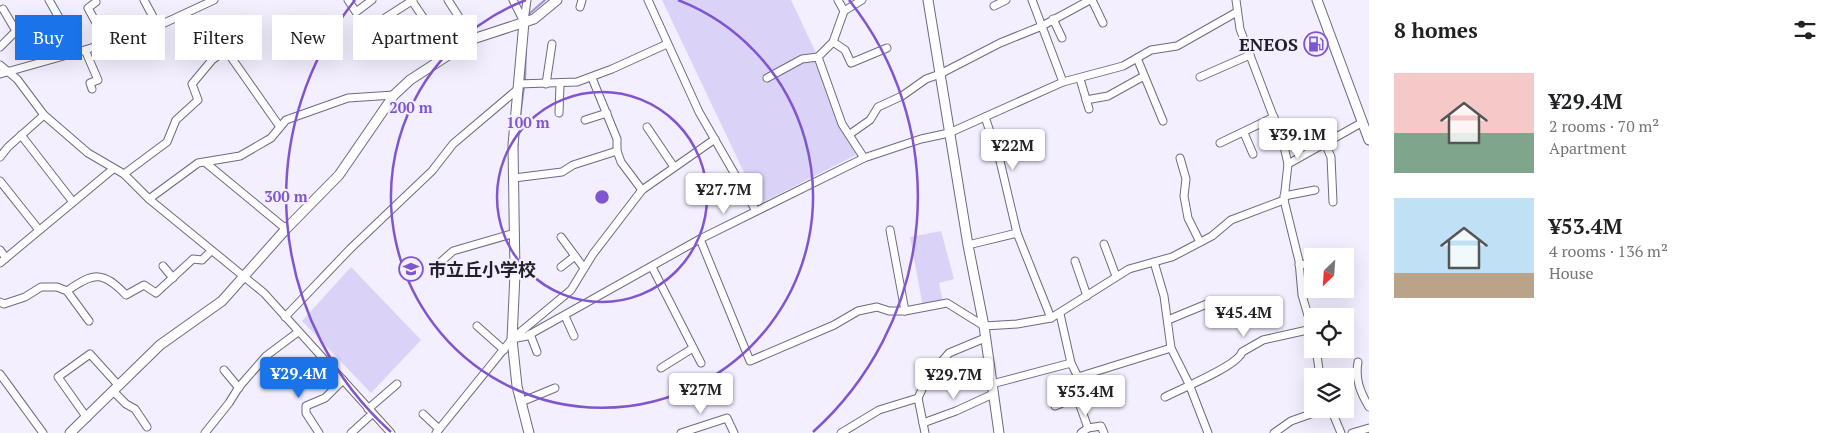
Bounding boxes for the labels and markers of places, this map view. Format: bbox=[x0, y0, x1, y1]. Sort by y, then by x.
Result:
fuel station icon: ENEOS bbox=[1303, 31, 1329, 57]
place label: ENEOS bbox=[1239, 32, 1298, 56]
pin: ¥39.1M bbox=[1257, 118, 1339, 160]
pin: ¥22M bbox=[983, 128, 1043, 171]
pin: ¥27.7M bbox=[683, 172, 765, 215]
centre of rings bbox=[593, 188, 611, 206]
school or university icon: 市立丘小学校 bbox=[398, 256, 424, 282]
place label: 市立丘小学校 bbox=[428, 257, 536, 281]
pin: ¥45.4M bbox=[1203, 296, 1285, 338]
pin: ¥29.4M bbox=[258, 356, 340, 399]
pin: ¥29.7M bbox=[913, 358, 995, 400]
pin: ¥27M bbox=[671, 372, 731, 415]
pin: ¥53.4M bbox=[1045, 374, 1127, 417]

